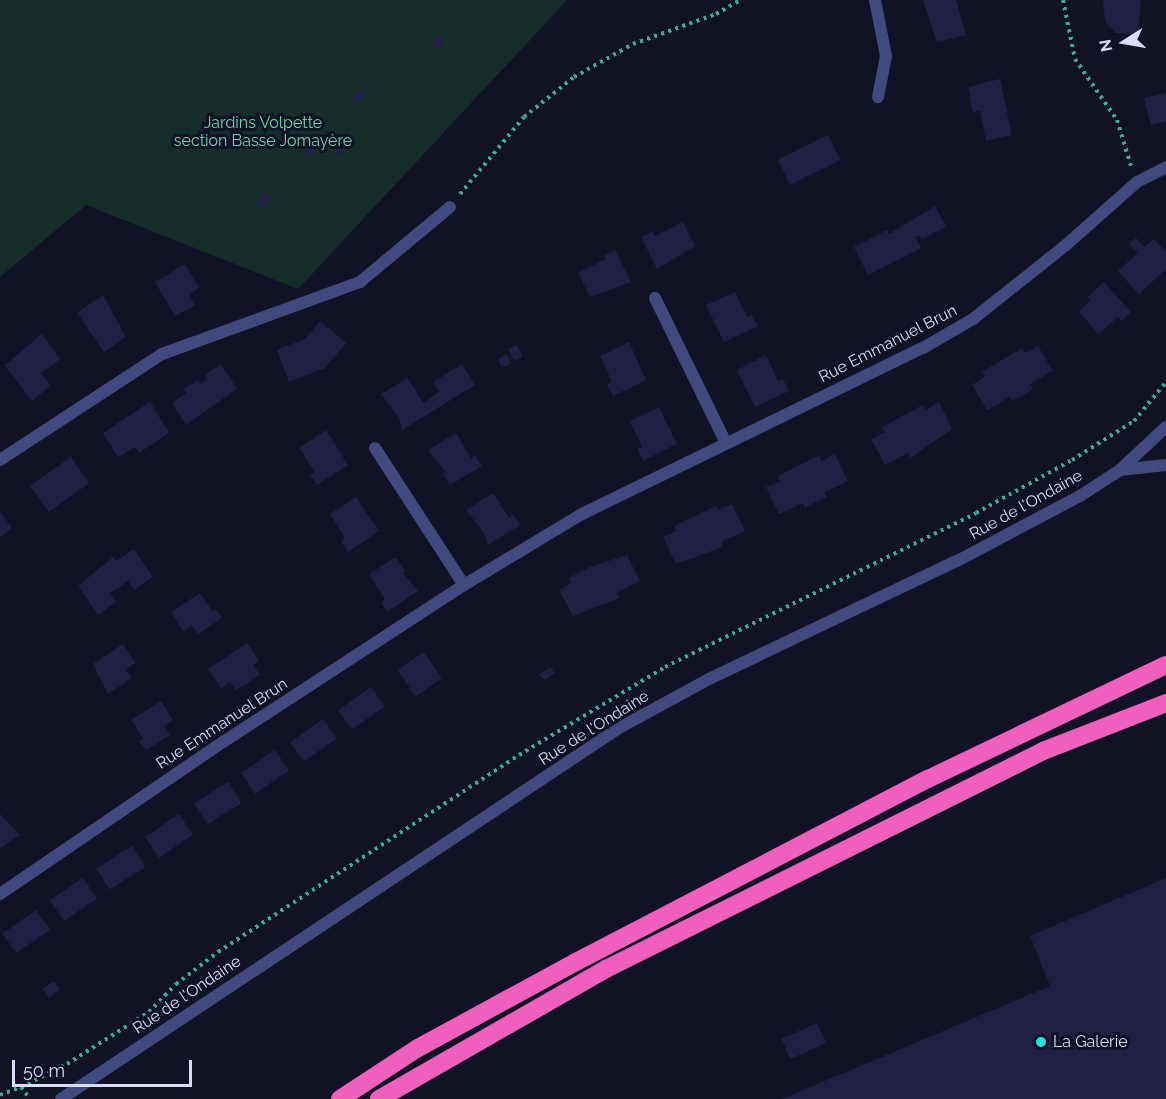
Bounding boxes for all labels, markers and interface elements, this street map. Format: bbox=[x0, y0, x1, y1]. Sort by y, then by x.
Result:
north arrow bbox=[1094, 12, 1154, 72]
text: N bbox=[1095, 38, 1116, 53]
park label: Jardins Volpette section Basse Jomayère bbox=[174, 113, 352, 151]
street label: Rue Emmanuel Brun bbox=[816, 301, 960, 387]
street label: Rue de l'Ondaine bbox=[966, 466, 1086, 544]
street label: Rue Emmanuel Brun bbox=[153, 674, 291, 774]
street label: Rue de l'Ondaine bbox=[535, 686, 653, 770]
street label: Rue de l'Ondaine bbox=[129, 952, 245, 1038]
place label: La Galerie bbox=[1053, 1032, 1128, 1052]
marker: La Galerie bbox=[1034, 1035, 1048, 1049]
scale bar bbox=[15, 1048, 195, 1086]
text: 50 m bbox=[23, 1060, 65, 1081]

